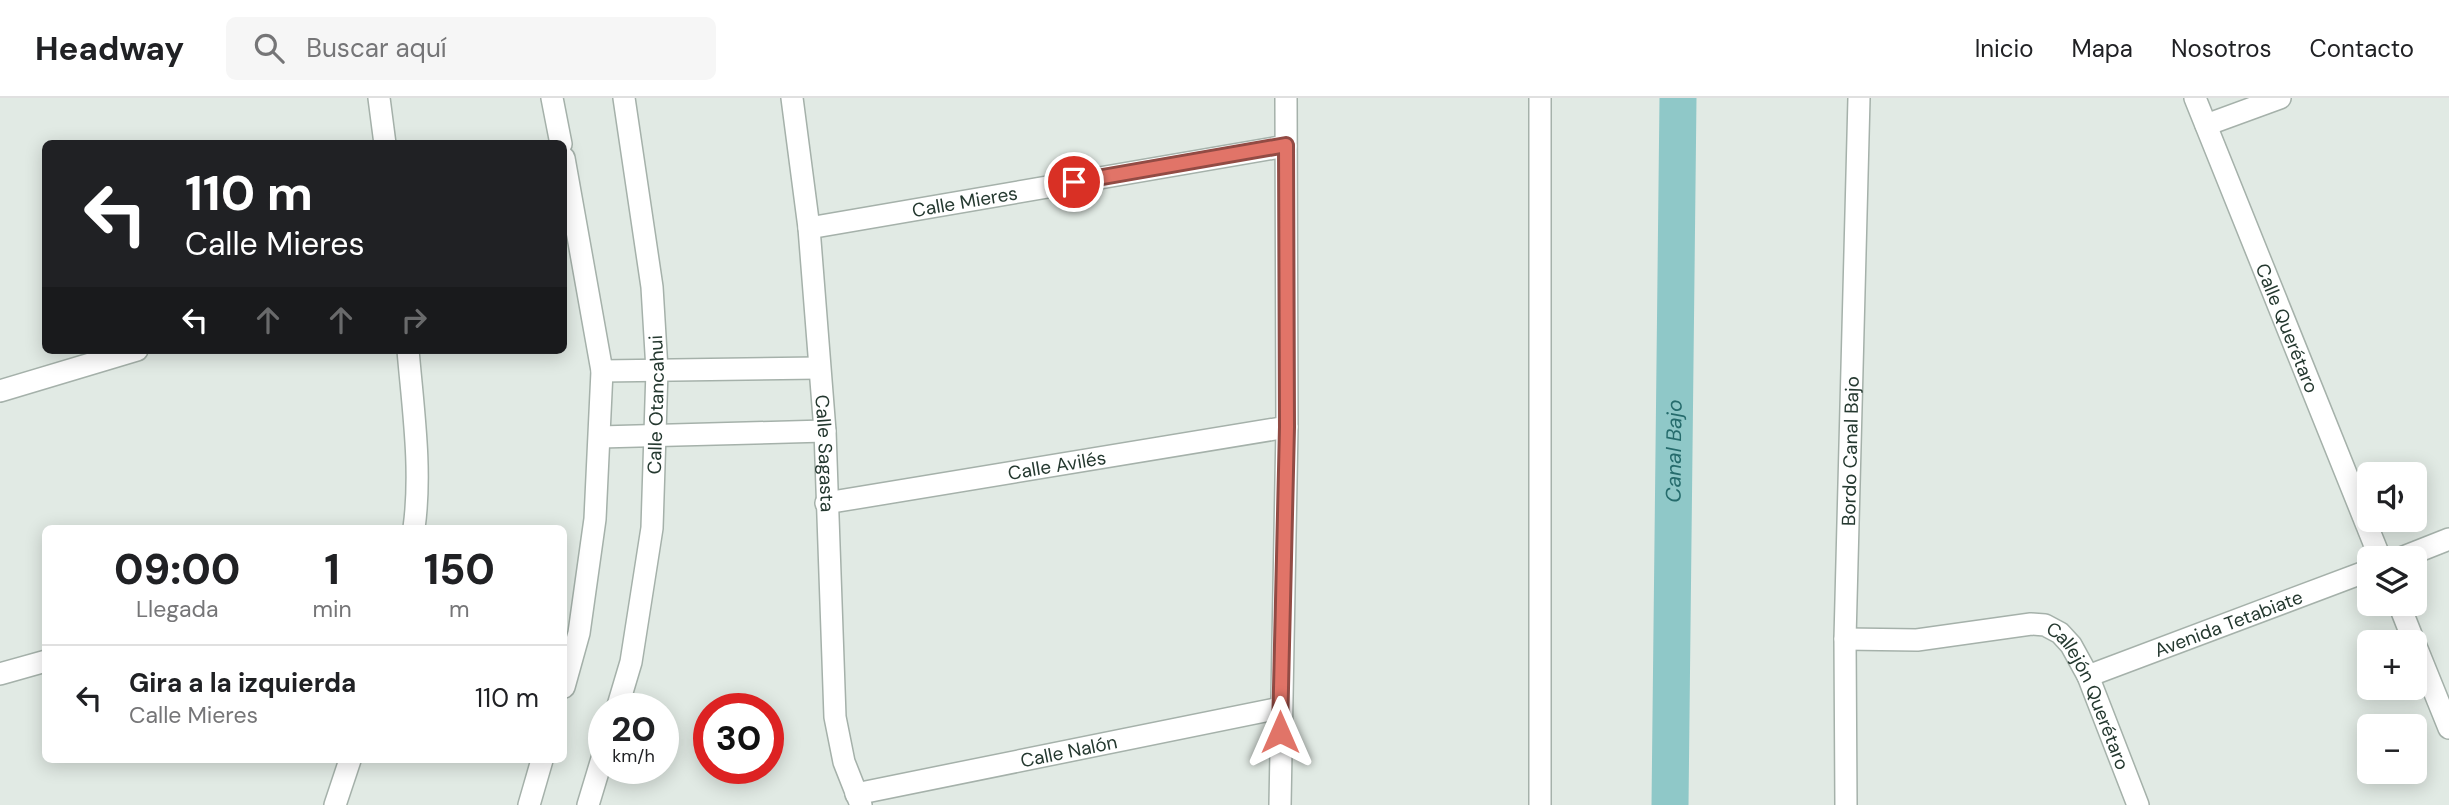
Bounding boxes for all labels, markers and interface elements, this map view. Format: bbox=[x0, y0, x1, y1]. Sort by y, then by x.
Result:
search box bbox=[226, 17, 716, 80]
text: Headway bbox=[35, 27, 184, 70]
icon: search bbox=[250, 29, 288, 67]
text: Buscar aquí bbox=[306, 31, 447, 65]
text: Inicio bbox=[1975, 33, 2034, 64]
text: Mapa bbox=[2072, 33, 2133, 64]
text: Nosotros bbox=[2171, 33, 2272, 64]
text: Contacto bbox=[2310, 33, 2414, 64]
pin bbox=[1044, 152, 1104, 212]
text: 110 m bbox=[185, 161, 313, 225]
icon: arrive bbox=[1055, 163, 1093, 201]
icon: left bbox=[70, 168, 161, 259]
street label: Calle Mieres bbox=[910, 180, 1019, 223]
text: Calle Mieres bbox=[185, 223, 365, 265]
street label: Calle Querétaro bbox=[2250, 260, 2325, 397]
icon: left bbox=[176, 301, 214, 339]
icon: ahead bbox=[249, 301, 287, 339]
icon: ahead bbox=[322, 301, 360, 339]
icon: right bbox=[395, 301, 433, 339]
street label: Calle Otancahui bbox=[641, 334, 670, 475]
street label: Bordo Canal Bajo bbox=[1835, 376, 1864, 526]
street label: Calle Sagasta bbox=[810, 394, 840, 512]
water label: Canal Bajo bbox=[1659, 399, 1689, 503]
street label: Calle Avilés bbox=[1006, 445, 1108, 485]
map controls bbox=[2357, 462, 2427, 784]
button: sound bbox=[2357, 462, 2427, 532]
text: 09:00 bbox=[114, 542, 241, 597]
text: 1 bbox=[324, 542, 340, 597]
text: 150 bbox=[424, 542, 495, 597]
button: layers bbox=[2357, 546, 2427, 616]
street label: Avenida Tetabiate bbox=[2151, 584, 2306, 662]
text: Llegada bbox=[136, 594, 219, 624]
text: min bbox=[312, 594, 352, 624]
text: m bbox=[449, 594, 470, 624]
street label: Callejón Querétaro bbox=[2042, 616, 2136, 773]
button: + bbox=[2357, 630, 2427, 700]
text: Gira a la izquierda bbox=[129, 666, 356, 700]
icon: left bbox=[70, 679, 108, 717]
text: 110 m bbox=[475, 681, 539, 715]
speed limit sign: 30 bbox=[693, 693, 784, 784]
position arrow bbox=[1243, 695, 1317, 769]
text: Calle Mieres bbox=[129, 700, 258, 730]
text: 20 bbox=[611, 706, 656, 752]
button: − bbox=[2357, 714, 2427, 784]
street label: Calle Nalón bbox=[1018, 729, 1119, 773]
text: km/h bbox=[612, 744, 655, 768]

